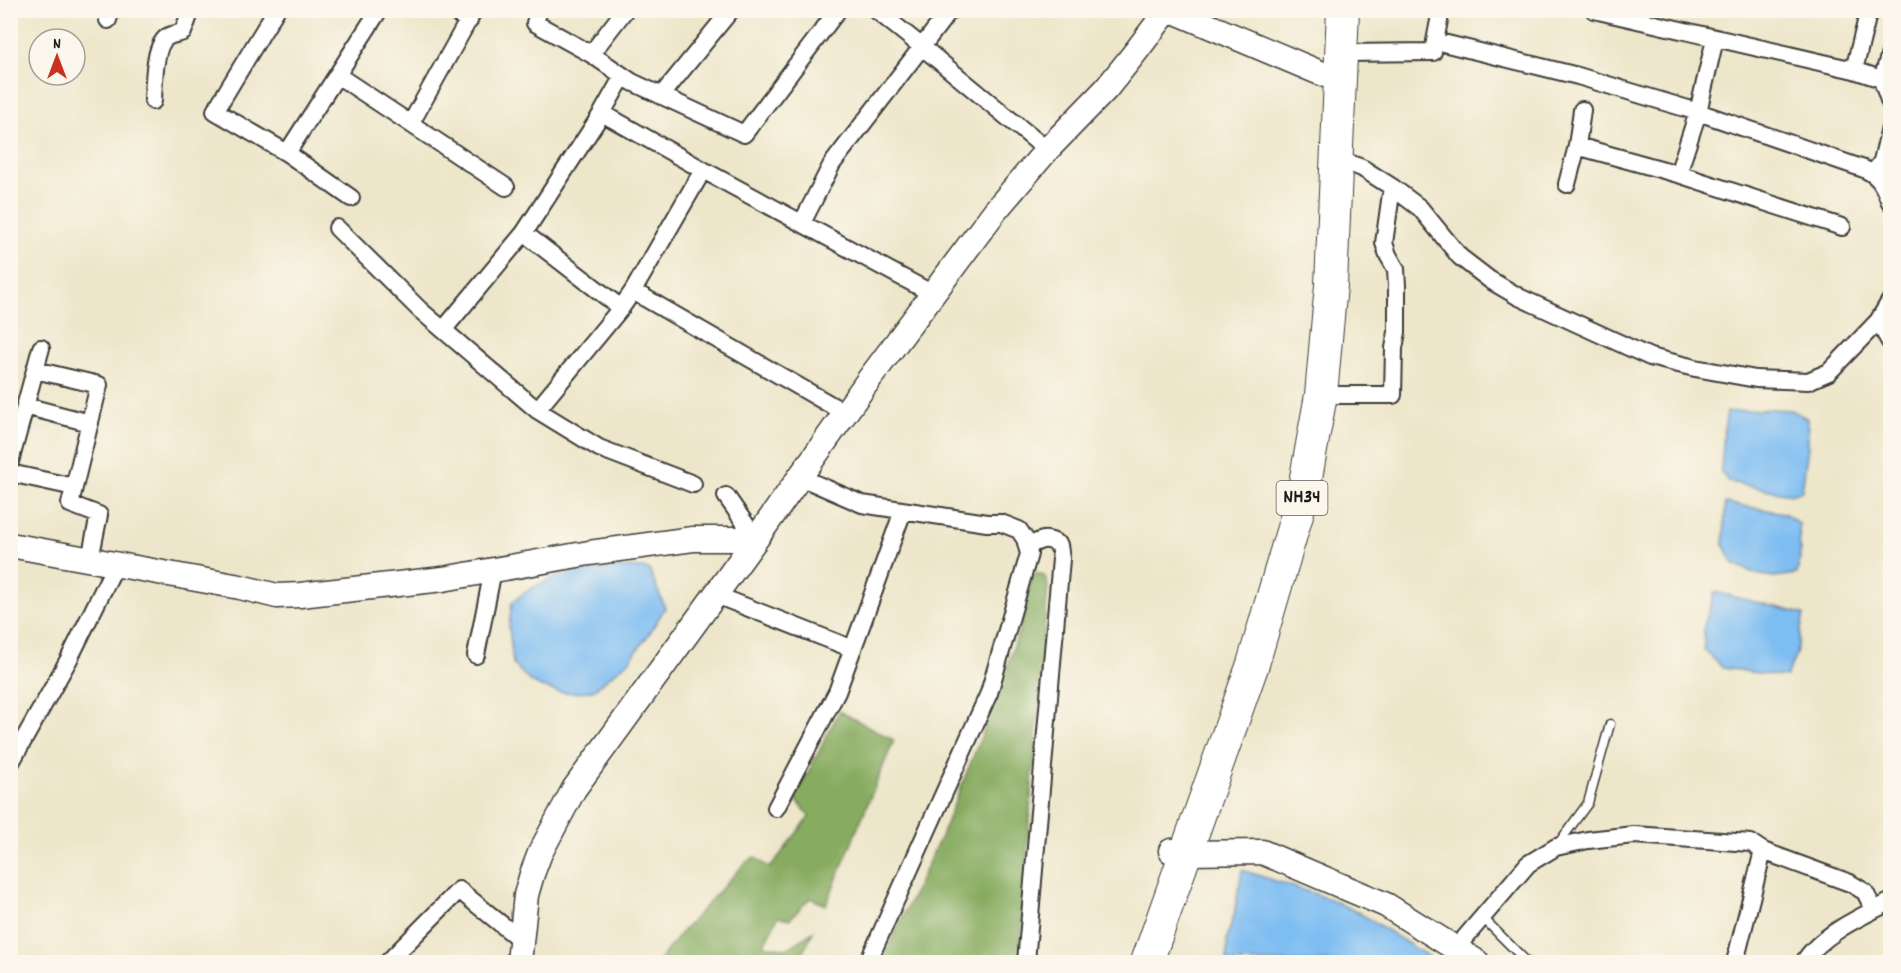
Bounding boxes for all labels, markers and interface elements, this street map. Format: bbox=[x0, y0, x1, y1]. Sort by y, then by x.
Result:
north arrow bbox=[27, 27, 87, 87]
text: N bbox=[53, 33, 61, 56]
road number: NH34 bbox=[1276, 481, 1328, 515]

